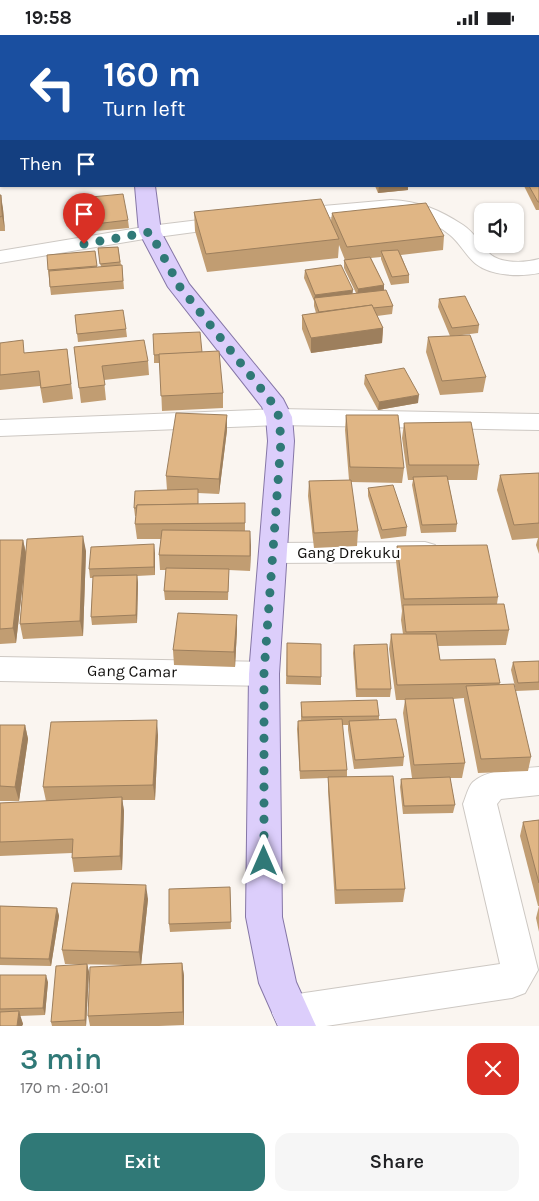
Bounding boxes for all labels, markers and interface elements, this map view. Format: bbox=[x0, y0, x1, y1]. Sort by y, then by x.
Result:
text: 19:58 bbox=[25, 7, 72, 29]
text: 160 m bbox=[103, 54, 201, 95]
icon: left bbox=[20, 55, 85, 120]
text: Turn left bbox=[103, 96, 186, 122]
icon: arrive bbox=[72, 150, 100, 178]
text: Then bbox=[20, 153, 62, 175]
pin bbox=[63, 193, 105, 244]
icon: arrive bbox=[70, 200, 98, 228]
map controls bbox=[474, 203, 524, 253]
button: sound bbox=[474, 203, 524, 253]
street label: Gang Drekuku bbox=[297, 543, 401, 562]
street label: Gang Camar bbox=[87, 661, 177, 681]
position arrow bbox=[237, 834, 289, 886]
text: 3 min bbox=[20, 1041, 102, 1077]
button: close bbox=[467, 1043, 519, 1095]
text: 170 m · 20:01 bbox=[20, 1078, 109, 1097]
button: Exit bbox=[20, 1133, 265, 1191]
button: Share bbox=[275, 1133, 519, 1191]

